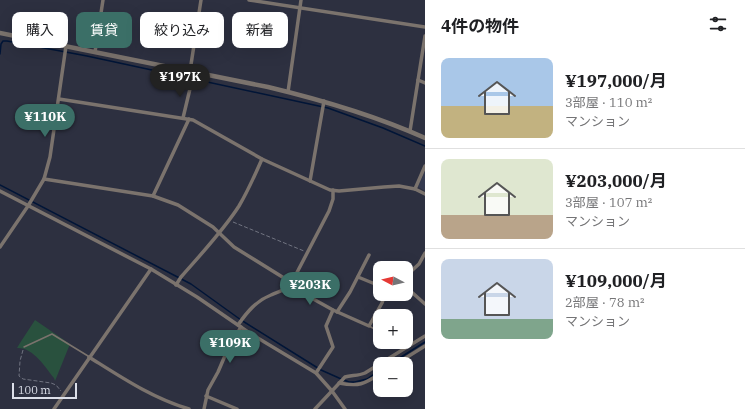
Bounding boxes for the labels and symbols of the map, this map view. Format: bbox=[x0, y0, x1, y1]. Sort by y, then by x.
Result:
pin: ¥197K bbox=[152, 64, 208, 98]
pin: ¥110K bbox=[17, 104, 73, 138]
north arrow bbox=[373, 261, 413, 301]
pin: ¥203K bbox=[282, 272, 338, 306]
pin: ¥109K bbox=[202, 330, 258, 364]
scale bar bbox=[12, 381, 77, 400]

